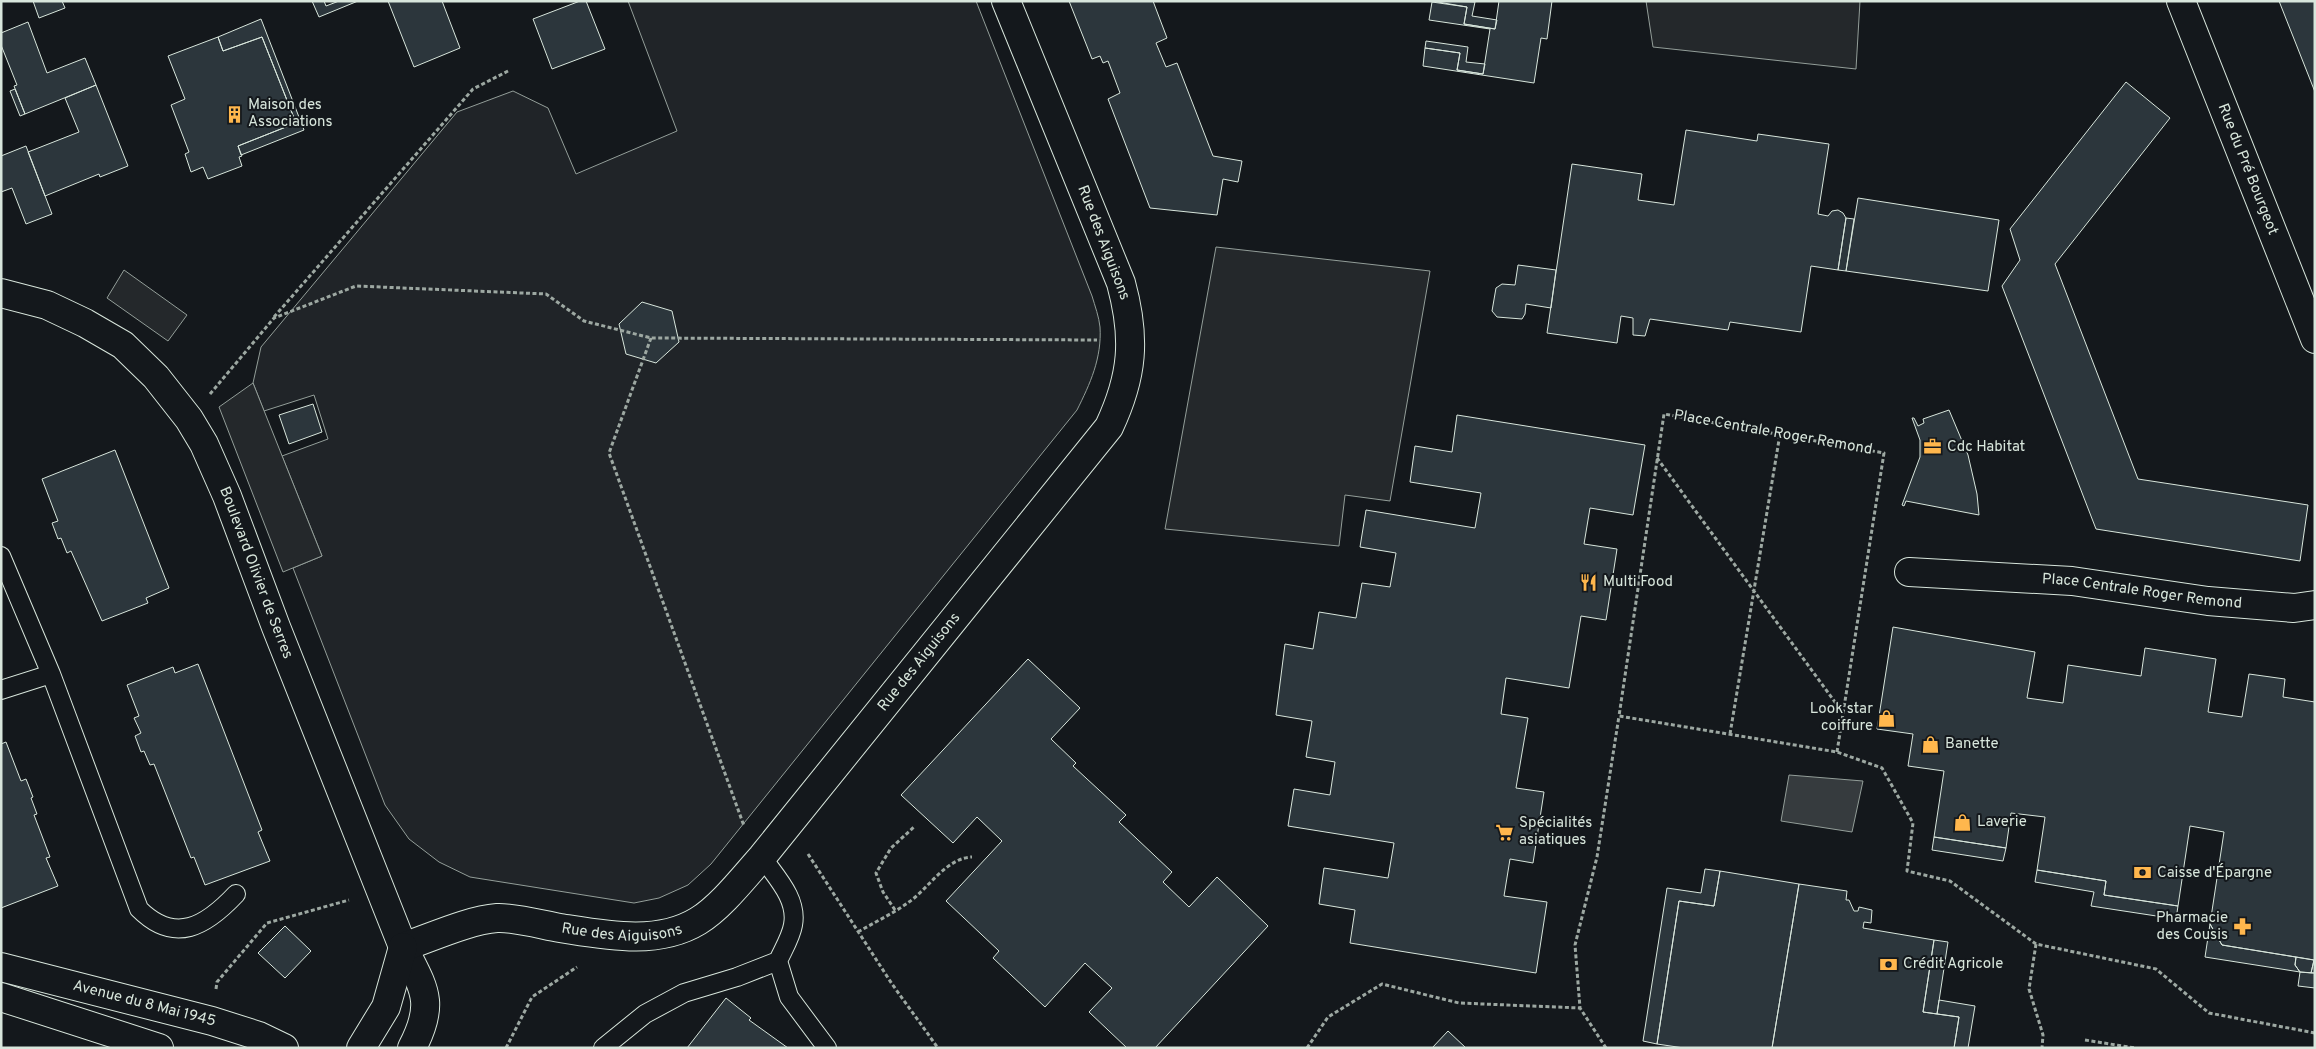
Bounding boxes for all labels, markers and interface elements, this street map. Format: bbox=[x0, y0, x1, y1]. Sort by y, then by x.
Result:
place label: Maison des Associations bbox=[248, 96, 333, 132]
street label: Rue du Pré Bourgeot bbox=[2213, 101, 2282, 238]
building icon: Maison des Associations bbox=[224, 104, 244, 124]
street label: Rue des Aiguisons bbox=[1072, 183, 1134, 303]
street label: Place Centrale Roger Remond bbox=[1672, 406, 1874, 460]
office icon: Cdc Habitat bbox=[1923, 437, 1943, 457]
place label: Cdc Habitat bbox=[1947, 438, 2025, 457]
street label: Boulevard Olivier de Serres bbox=[215, 484, 297, 662]
street label: Place Centrale Roger Remond bbox=[2042, 570, 2243, 613]
restaurant icon: Multi Food bbox=[1579, 572, 1599, 592]
place label: Multi Food bbox=[1603, 573, 1673, 592]
street label: Rue des Aiguisons bbox=[874, 609, 965, 715]
place label: Look star coiffure bbox=[1810, 700, 1873, 736]
shop icon: Look star coiffure bbox=[1877, 708, 1897, 728]
shop icon: Banette bbox=[1921, 734, 1941, 754]
place label: Banette bbox=[1945, 735, 1999, 754]
shop icon: Laverie bbox=[1953, 812, 1973, 832]
place label: Laverie bbox=[1977, 813, 2027, 832]
place label: Spécialités asiatiques bbox=[1519, 814, 1592, 850]
supermarket icon: Spécialités asiatiques bbox=[1495, 822, 1515, 842]
bank icon: Caisse d'Épargne bbox=[2133, 863, 2153, 883]
place label: Caisse d'Épargne bbox=[2157, 863, 2272, 883]
place label: Pharmacie des Cousis bbox=[2156, 909, 2228, 945]
pharmacy icon: Pharmacie des Cousis bbox=[2232, 917, 2252, 937]
street label: Rue des Aiguisons bbox=[560, 919, 685, 946]
bank icon: Crédit Agricole bbox=[1879, 954, 1899, 974]
place label: Crédit Agricole bbox=[1903, 955, 2003, 974]
street label: Avenue du 8 Mai 1945 bbox=[71, 976, 218, 1031]

